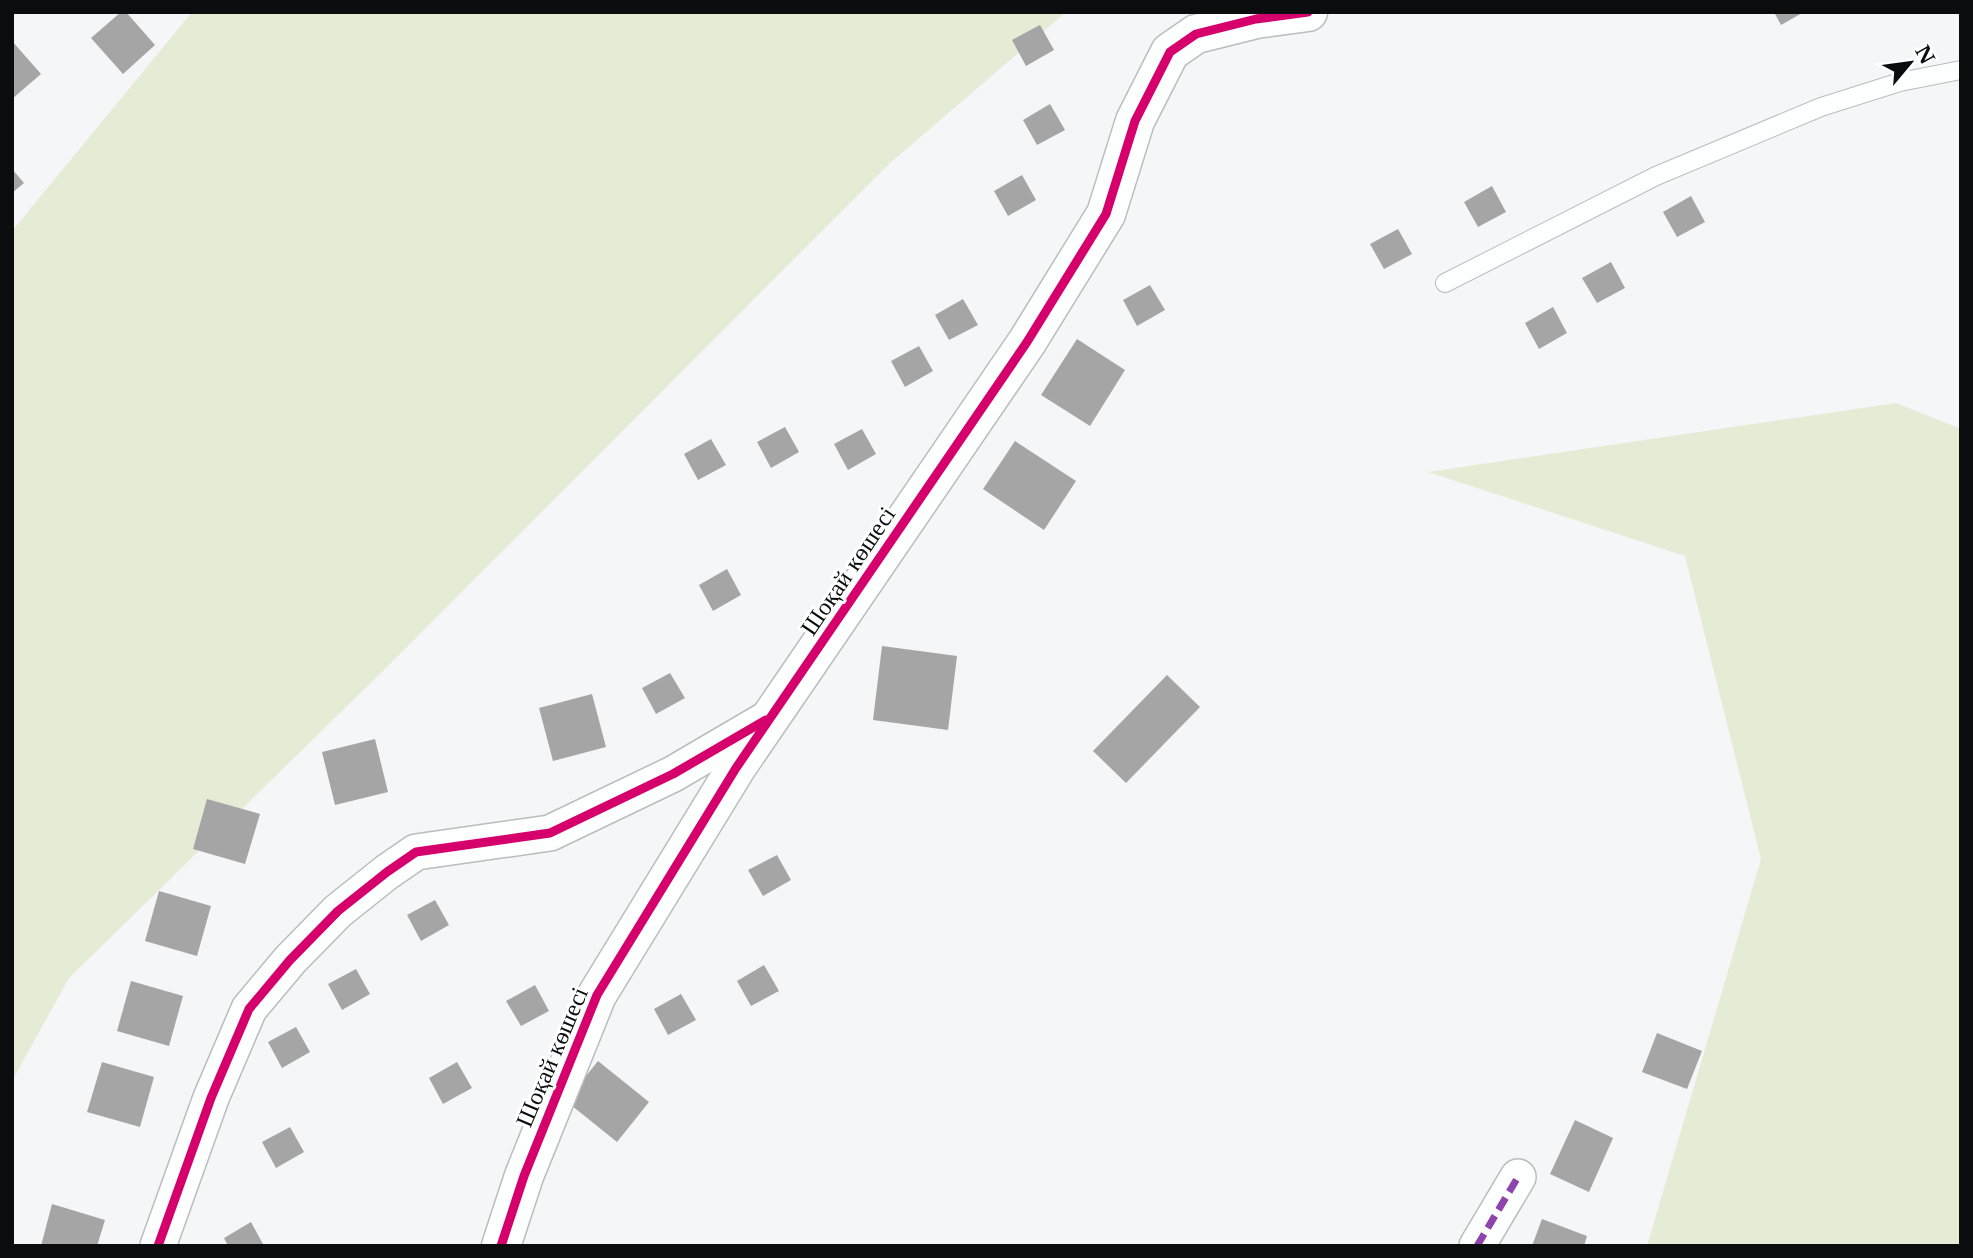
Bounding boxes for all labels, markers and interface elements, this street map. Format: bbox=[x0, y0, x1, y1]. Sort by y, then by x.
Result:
north arrow bbox=[1875, 28, 1945, 98]
text: N bbox=[1910, 42, 1939, 69]
street label: Шоқай көшесі bbox=[794, 501, 901, 641]
street label: Шоқай көшесі bbox=[509, 982, 594, 1131]

